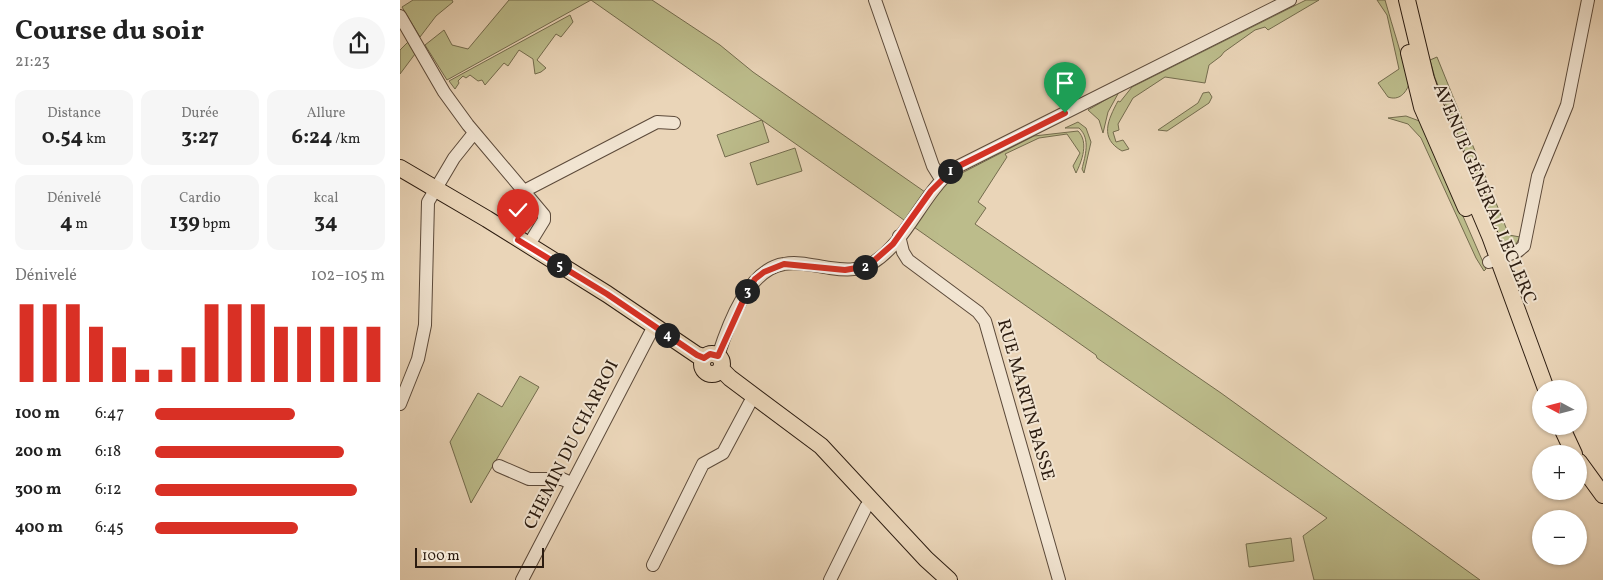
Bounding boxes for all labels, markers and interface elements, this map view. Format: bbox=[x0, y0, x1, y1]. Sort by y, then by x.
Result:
text: Course du soir bbox=[15, 12, 204, 51]
button: share bbox=[333, 17, 385, 69]
text: 21:23 bbox=[15, 51, 50, 73]
pin bbox=[1044, 62, 1086, 113]
icon: arrive bbox=[1051, 69, 1079, 97]
street label: AVENUE GÉNÉRAL LECLERC bbox=[1426, 80, 1542, 308]
text: Distance bbox=[47, 104, 101, 123]
text: Durée bbox=[181, 104, 219, 123]
text: Allure bbox=[307, 104, 345, 123]
text: 0.54 bbox=[42, 123, 83, 152]
text: 3:27 bbox=[181, 123, 219, 152]
text: 6:24 bbox=[292, 123, 332, 152]
text: km bbox=[83, 130, 106, 149]
text: /km bbox=[332, 130, 360, 149]
pin: 1 bbox=[938, 158, 962, 184]
text: 1 bbox=[948, 162, 953, 181]
text: Dénivelé bbox=[47, 189, 101, 208]
text: Cardio bbox=[179, 189, 221, 208]
text: kcal bbox=[314, 189, 338, 208]
pin bbox=[497, 189, 539, 240]
icon: check bbox=[504, 196, 532, 224]
text: 4 bbox=[60, 208, 73, 237]
text: 139 bbox=[169, 208, 200, 237]
text: 34 bbox=[314, 208, 338, 237]
text: m bbox=[73, 215, 88, 234]
text: bpm bbox=[200, 215, 231, 234]
pin: 5 bbox=[546, 252, 572, 278]
pin: 2 bbox=[852, 254, 878, 280]
text: 5 bbox=[556, 256, 563, 275]
text: 2 bbox=[862, 258, 869, 277]
text: Dénivelé bbox=[15, 265, 77, 287]
text: 102–105 m bbox=[311, 265, 385, 287]
pin: 3 bbox=[734, 278, 760, 304]
text: 3 bbox=[744, 282, 751, 301]
street label: RUE MARTIN BASSE bbox=[990, 316, 1060, 484]
pin: 4 bbox=[654, 322, 680, 348]
text: 4 bbox=[663, 326, 672, 345]
street label: CHEMIN DU CHARROI bbox=[518, 356, 626, 534]
north arrow bbox=[1532, 380, 1588, 435]
map controls bbox=[1532, 380, 1587, 565]
text: 100 m bbox=[15, 403, 60, 425]
text: 6:47 bbox=[95, 403, 124, 425]
text: 200 m bbox=[15, 441, 62, 463]
text: 6:18 bbox=[95, 441, 121, 463]
button: + bbox=[1532, 445, 1587, 500]
text: 300 m bbox=[15, 479, 61, 501]
text: 6:12 bbox=[95, 479, 122, 501]
button: − bbox=[1532, 510, 1587, 565]
text: 400 m bbox=[15, 517, 63, 539]
text: 6:45 bbox=[95, 517, 124, 539]
scale bar bbox=[415, 545, 544, 568]
text: 100 m bbox=[422, 547, 460, 566]

